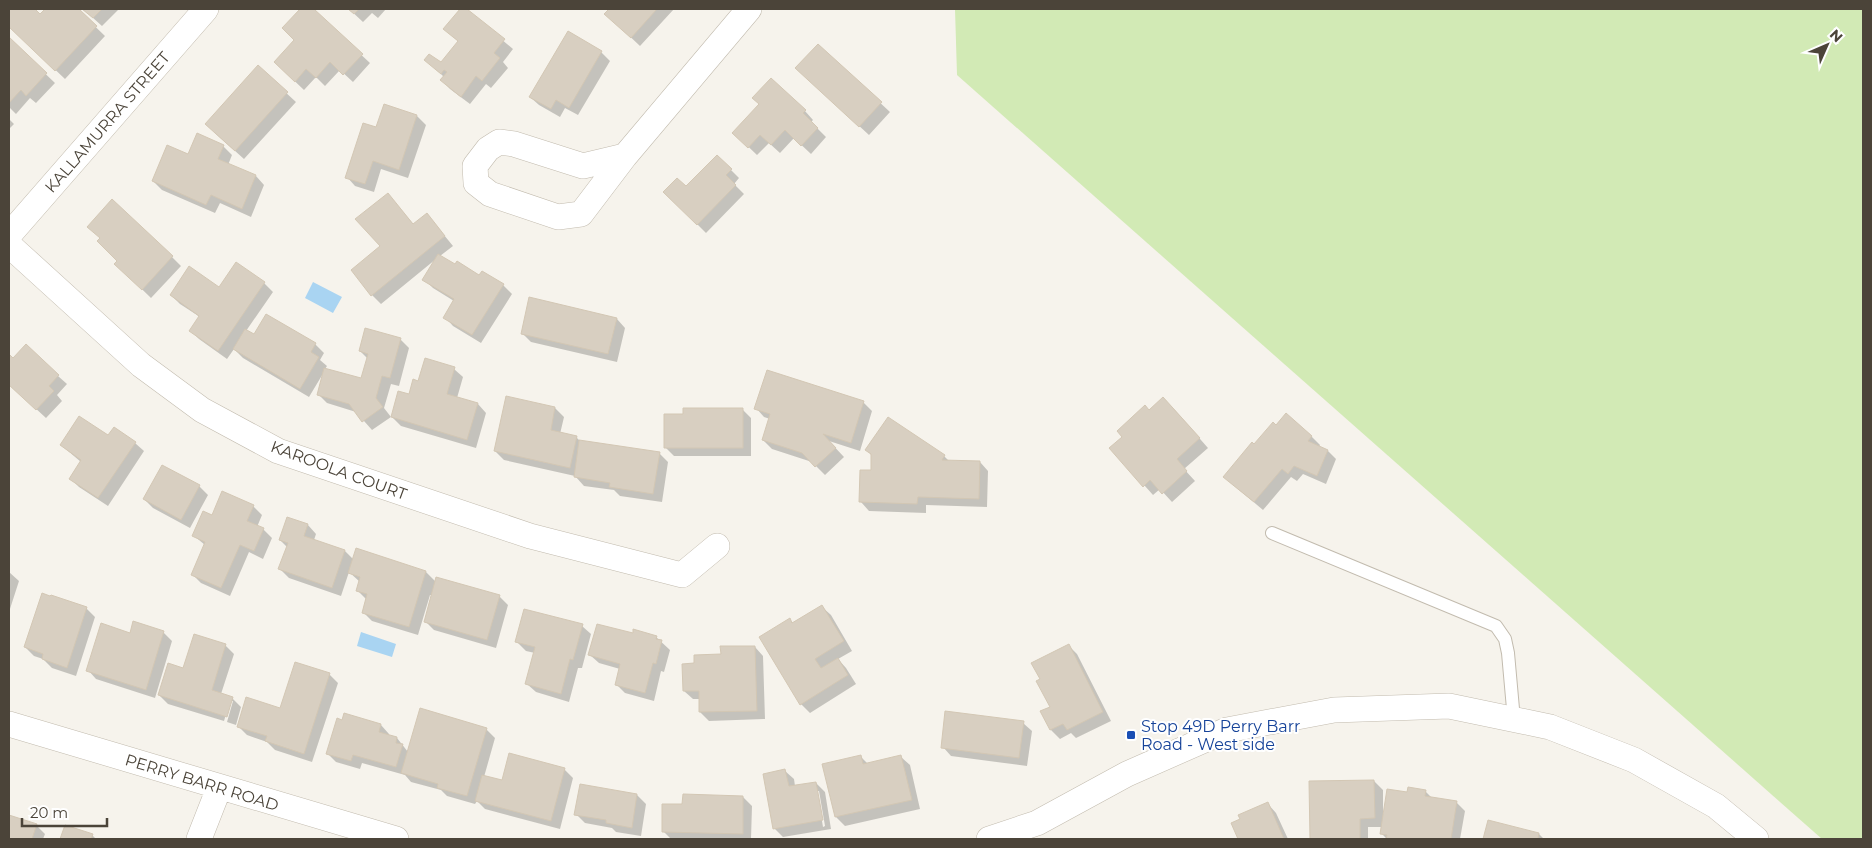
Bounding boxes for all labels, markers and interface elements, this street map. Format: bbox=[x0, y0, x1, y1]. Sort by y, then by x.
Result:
north arrow bbox=[1802, 20, 1852, 70]
text: N bbox=[1826, 25, 1847, 46]
street label: KALLAMURRA STREET bbox=[41, 47, 174, 197]
street label: KAROOLA COURT bbox=[268, 437, 410, 504]
place label: Stop 49D Perry Barr Road - West side bbox=[1141, 717, 1300, 754]
marker: Stop 49D Perry Barr Road - West side bbox=[1125, 729, 1137, 741]
street label: PERRY BARR ROAD bbox=[123, 750, 281, 815]
scale bar bbox=[22, 796, 108, 828]
text: 20 m bbox=[30, 803, 68, 822]

